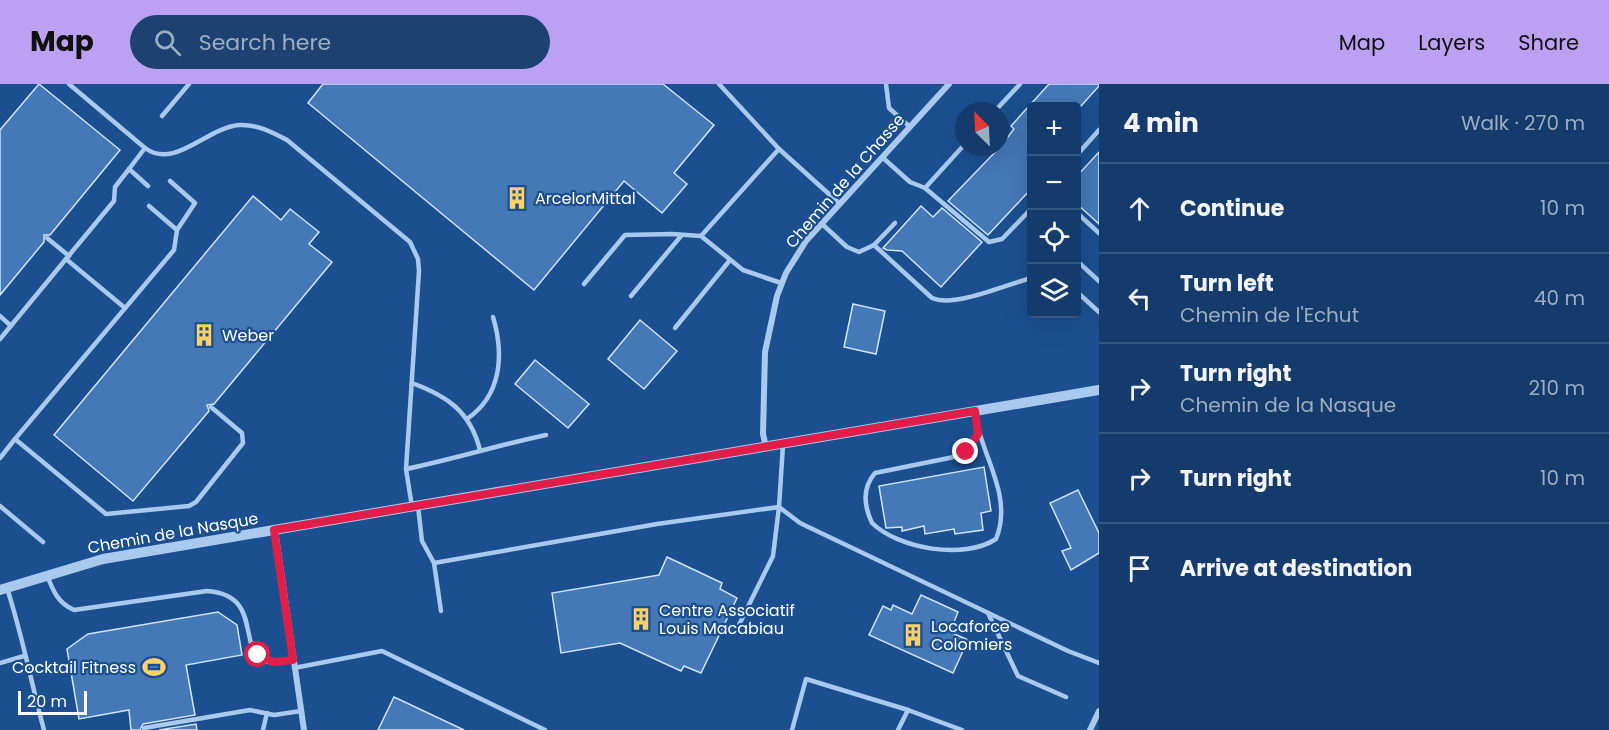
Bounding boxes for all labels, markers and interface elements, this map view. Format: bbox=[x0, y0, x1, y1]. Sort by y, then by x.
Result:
search box bbox=[130, 15, 550, 69]
text: Map bbox=[30, 22, 94, 61]
icon: search bbox=[151, 26, 184, 59]
text: Search here bbox=[199, 27, 331, 58]
text: Map bbox=[1339, 28, 1385, 57]
text: Layers bbox=[1418, 28, 1485, 57]
text: Share bbox=[1518, 28, 1579, 57]
north arrow bbox=[955, 102, 1009, 156]
map controls bbox=[1027, 102, 1081, 318]
button: + bbox=[1027, 102, 1081, 156]
text: 4 min bbox=[1123, 105, 1199, 141]
street label: Chemin de la Chasse bbox=[780, 109, 910, 253]
text: Walk · 270 m bbox=[1461, 109, 1585, 137]
button: − bbox=[1027, 156, 1081, 210]
building icon: ArcelorMittal bbox=[504, 185, 530, 211]
place label: ArcelorMittal bbox=[535, 187, 636, 210]
icon: ahead bbox=[1123, 192, 1156, 225]
text: Continue bbox=[1180, 193, 1284, 224]
text: 10 m bbox=[1540, 194, 1585, 222]
button: locate bbox=[1027, 210, 1081, 264]
button: layers bbox=[1027, 264, 1081, 318]
text: Turn left bbox=[1180, 268, 1274, 299]
icon: left bbox=[1123, 282, 1156, 315]
text: 40 m bbox=[1534, 284, 1585, 312]
text: Chemin de l'Echut bbox=[1180, 301, 1359, 329]
building icon: Weber bbox=[191, 322, 217, 348]
place label: Weber bbox=[222, 324, 274, 347]
text: Turn right bbox=[1180, 358, 1291, 389]
icon: right bbox=[1123, 372, 1156, 405]
text: 210 m bbox=[1529, 374, 1585, 402]
text: Chemin de la Nasque bbox=[1180, 391, 1396, 419]
route end bbox=[952, 438, 978, 464]
icon: right bbox=[1123, 462, 1156, 495]
text: Turn right bbox=[1180, 463, 1291, 494]
text: 10 m bbox=[1540, 464, 1585, 492]
street label: Chemin de la Nasque bbox=[86, 507, 260, 559]
icon: arrive bbox=[1123, 552, 1156, 585]
text: Arrive at destination bbox=[1180, 553, 1412, 584]
place label: Centre Associatif Louis Macabiau bbox=[659, 599, 795, 640]
building icon: Centre Associatif Louis Macabiau bbox=[628, 606, 654, 632]
place label: Locaforce Colomiers bbox=[931, 615, 1012, 656]
building icon: Locaforce Colomiers bbox=[900, 622, 926, 648]
route start bbox=[244, 641, 270, 667]
sports icon: Cocktail Fitness bbox=[141, 654, 167, 680]
place label: Cocktail Fitness bbox=[12, 656, 136, 679]
scale bar bbox=[18, 688, 87, 716]
text: 20 m bbox=[27, 690, 67, 713]

